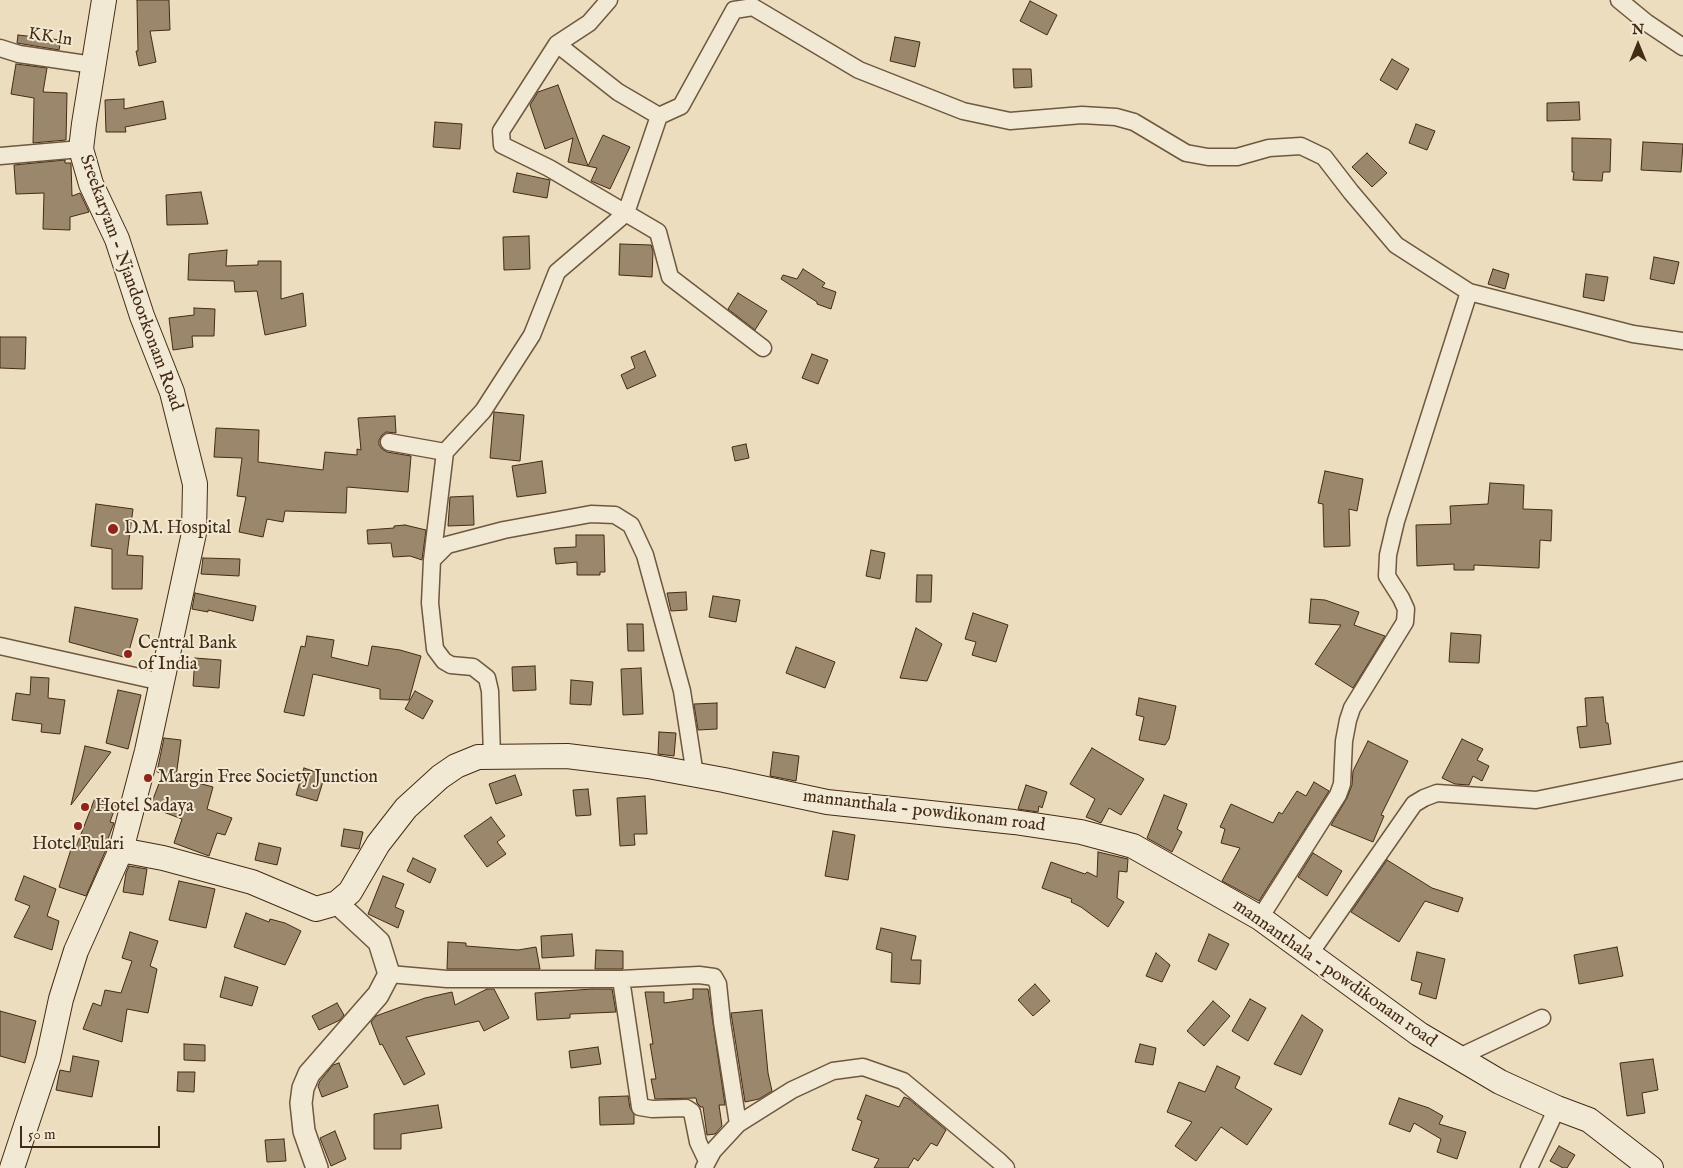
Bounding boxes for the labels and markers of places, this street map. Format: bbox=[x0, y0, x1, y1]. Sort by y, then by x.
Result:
place label: D.M. Hospital bbox=[124, 518, 231, 540]
marker: D.M. Hospital bbox=[106, 522, 120, 536]
place label: Central Bank of India bbox=[138, 633, 237, 676]
marker: Central Bank of India bbox=[122, 648, 134, 660]
place label: Margin Free Society Junction bbox=[158, 767, 378, 789]
marker: Margin Free Society Junction bbox=[142, 772, 154, 784]
place label: Hotel Sadaya bbox=[95, 796, 194, 818]
marker: Hotel Sadaya bbox=[79, 801, 91, 813]
marker: Hotel Pulari bbox=[72, 820, 84, 832]
place label: Hotel Pulari bbox=[32, 834, 124, 856]

